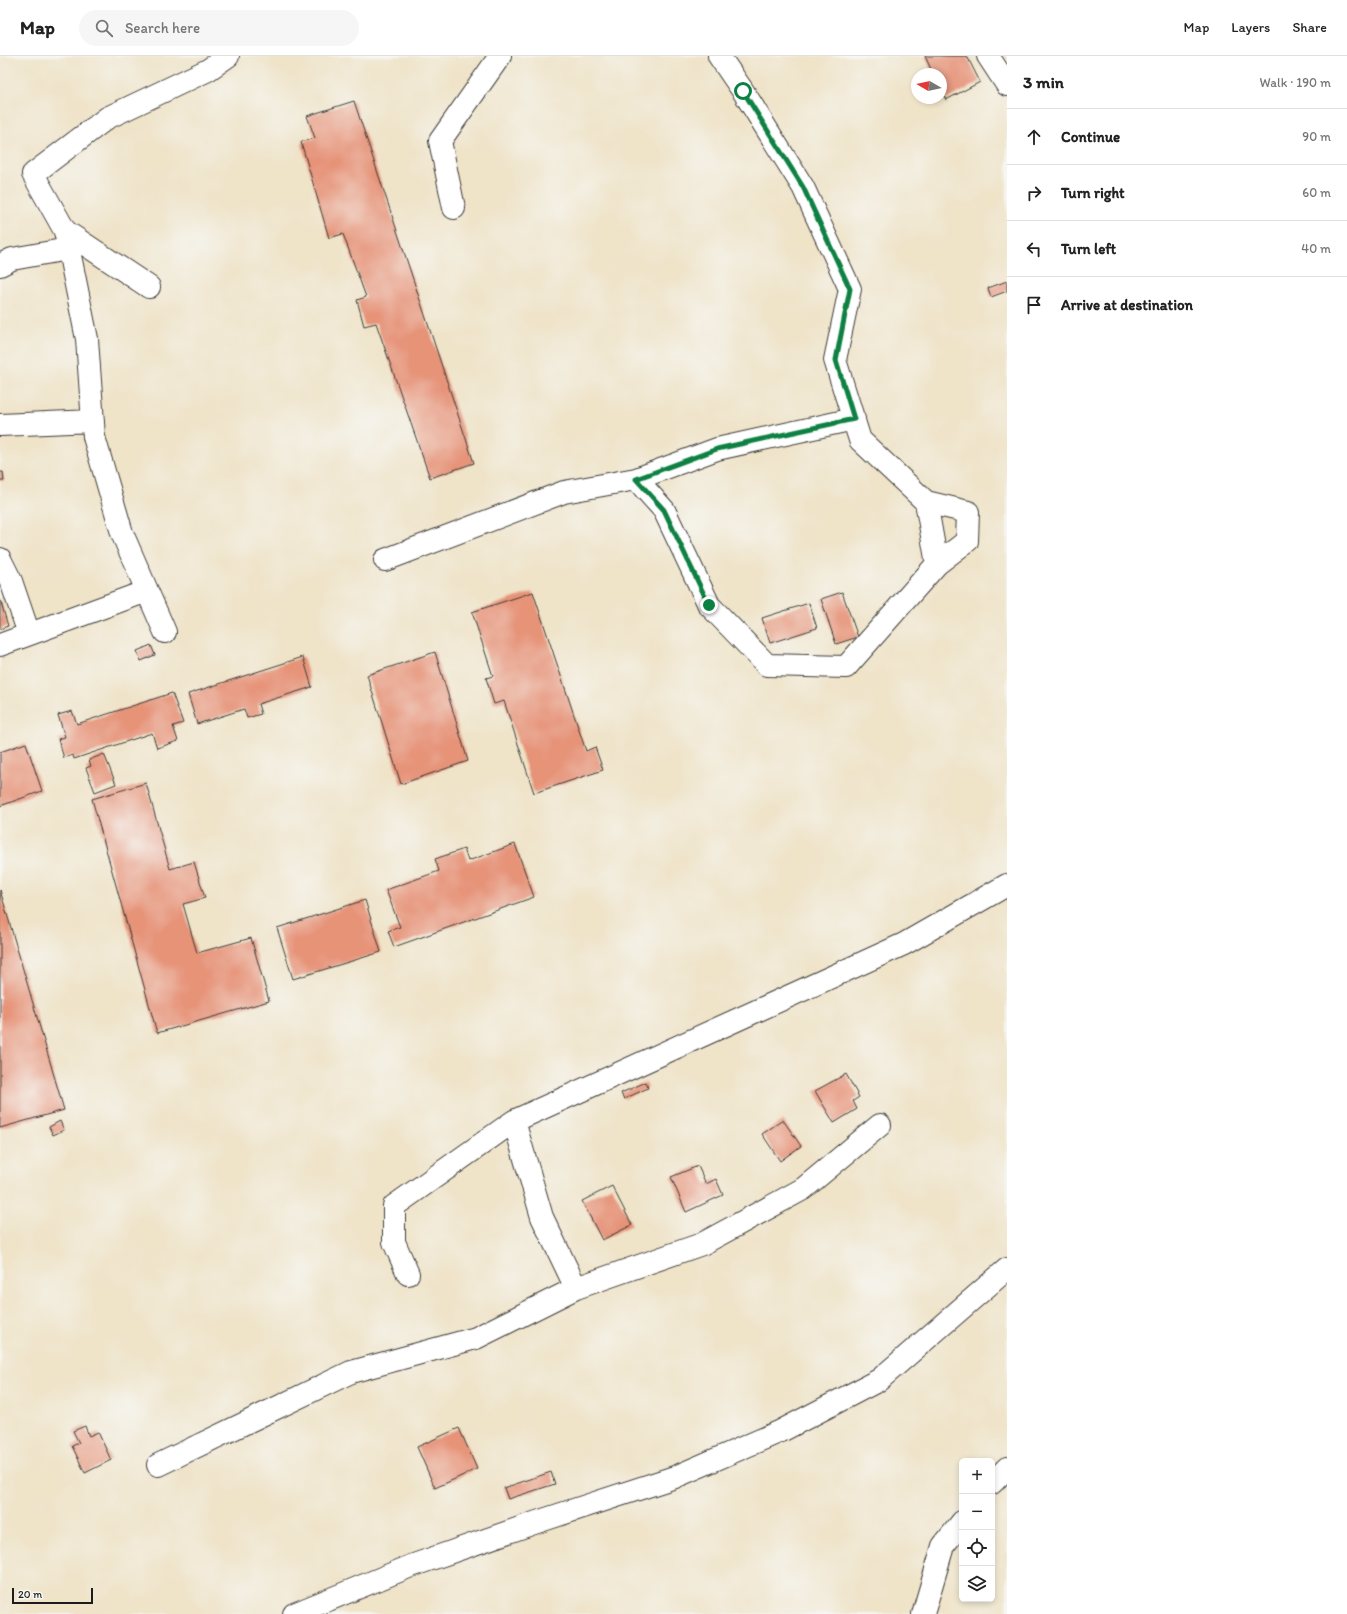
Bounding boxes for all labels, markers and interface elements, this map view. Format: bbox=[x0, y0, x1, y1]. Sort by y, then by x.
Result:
search box bbox=[79, 10, 359, 46]
text: Map bbox=[20, 16, 55, 39]
icon: search bbox=[93, 17, 115, 39]
text: Search here bbox=[125, 19, 200, 37]
text: Map bbox=[1184, 19, 1209, 36]
text: Layers bbox=[1231, 19, 1270, 36]
text: Share bbox=[1292, 19, 1327, 36]
north arrow bbox=[911, 68, 947, 104]
text: 3 min bbox=[1023, 72, 1064, 92]
text: Walk · 190 m bbox=[1260, 75, 1331, 90]
route start bbox=[734, 82, 752, 100]
icon: ahead bbox=[1023, 126, 1045, 148]
text: Continue bbox=[1061, 128, 1120, 146]
text: 90 m bbox=[1302, 129, 1331, 144]
icon: right bbox=[1023, 182, 1045, 204]
text: Turn right bbox=[1061, 184, 1125, 202]
text: 60 m bbox=[1302, 185, 1331, 200]
icon: left bbox=[1023, 238, 1045, 260]
text: Turn left bbox=[1061, 240, 1116, 258]
text: 40 m bbox=[1301, 241, 1331, 256]
icon: arrive bbox=[1023, 294, 1045, 316]
text: Arrive at destination bbox=[1061, 296, 1193, 314]
route end bbox=[700, 596, 718, 614]
map controls bbox=[959, 1458, 995, 1602]
button: + bbox=[959, 1458, 995, 1494]
button: − bbox=[959, 1494, 995, 1530]
button: locate bbox=[959, 1530, 995, 1566]
button: layers bbox=[959, 1566, 995, 1602]
scale bar bbox=[12, 1586, 93, 1605]
text: 20 m bbox=[18, 1588, 42, 1601]

